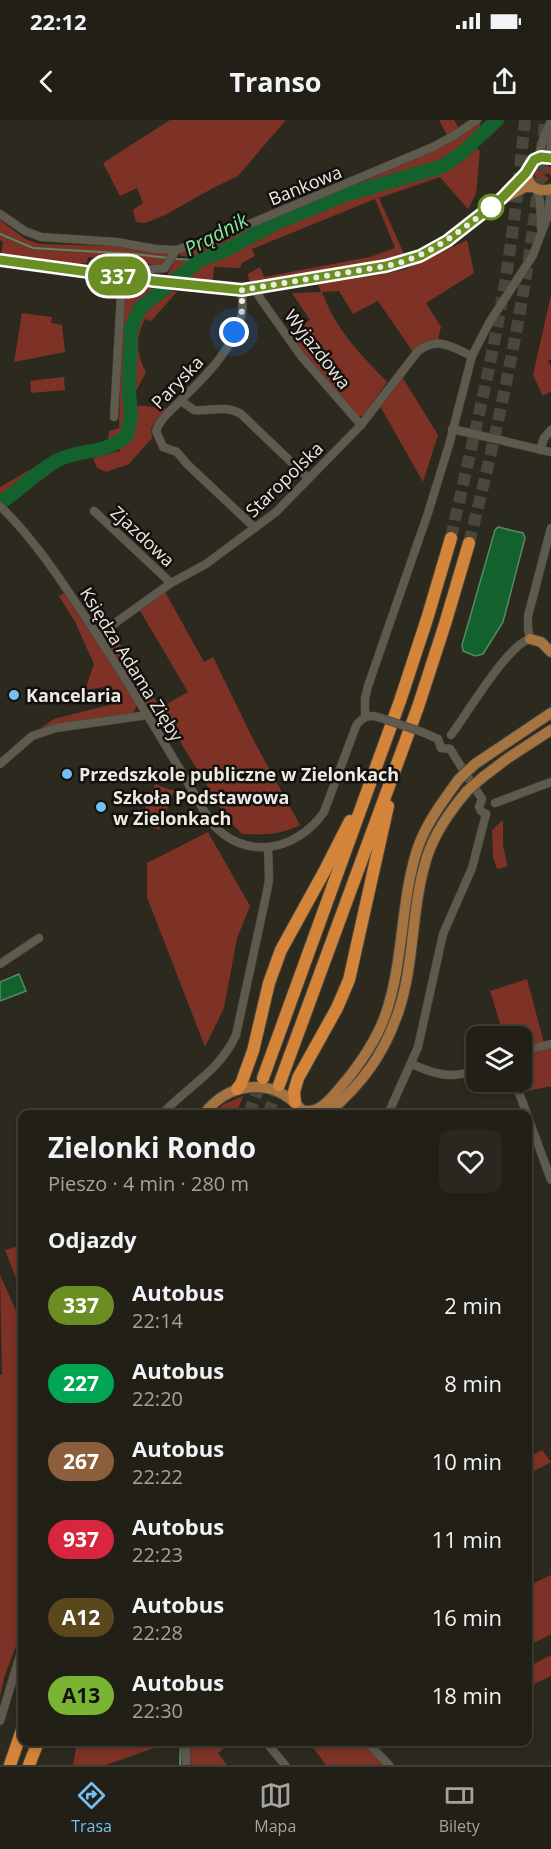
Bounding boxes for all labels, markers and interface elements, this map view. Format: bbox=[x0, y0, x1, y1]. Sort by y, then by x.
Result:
text: 22:12 bbox=[30, 6, 87, 36]
text: Transo bbox=[229, 63, 322, 100]
icon: back bbox=[30, 65, 63, 98]
icon: share bbox=[488, 65, 521, 98]
street label: Bankowa bbox=[265, 159, 345, 211]
unlabelled marker bbox=[478, 194, 504, 220]
water label: Prądnik bbox=[179, 205, 254, 262]
line badge: 337 bbox=[84, 256, 152, 296]
text: 337 bbox=[100, 262, 136, 290]
street label: Wyjazdowa bbox=[279, 304, 357, 394]
your location bbox=[219, 317, 249, 347]
street label: Paryska bbox=[146, 350, 208, 414]
street label: Staropolska bbox=[240, 436, 328, 522]
street label: Zjazdowa bbox=[106, 500, 180, 572]
street label: Księdza Adama Zięby bbox=[75, 583, 190, 746]
place label: Kancelaria bbox=[26, 683, 121, 707]
marker: Kancelaria bbox=[7, 688, 21, 702]
place label: Przedszkole publiczne w Zielonkach bbox=[79, 762, 399, 786]
marker: Przedszkole publiczne w Zielonkach bbox=[60, 767, 74, 781]
place label: Szkoła Podstawowa w Zielonkach bbox=[113, 785, 289, 830]
marker: Szkoła Podstawowa w Zielonkach bbox=[94, 800, 108, 814]
map controls bbox=[466, 1026, 532, 1092]
button: layers bbox=[466, 1026, 532, 1092]
text: Zielonki Rondo bbox=[48, 1128, 256, 1166]
button: heart bbox=[439, 1130, 502, 1193]
text: Pieszo · 4 min · 280 m bbox=[48, 1170, 249, 1197]
text: Odjazdy bbox=[48, 1224, 137, 1254]
text: Autobus bbox=[132, 1277, 224, 1307]
text: 2 min bbox=[444, 1290, 502, 1320]
text: 337 bbox=[63, 1291, 99, 1319]
text: 22:14 bbox=[132, 1307, 183, 1334]
text: Autobus bbox=[132, 1355, 224, 1385]
text: 8 min bbox=[444, 1368, 502, 1398]
text: 227 bbox=[63, 1369, 99, 1397]
text: 22:20 bbox=[132, 1385, 183, 1412]
text: Autobus bbox=[132, 1433, 224, 1463]
text: 10 min bbox=[432, 1446, 502, 1476]
text: 267 bbox=[63, 1447, 99, 1475]
text: 22:22 bbox=[132, 1463, 183, 1490]
text: Autobus bbox=[132, 1511, 224, 1541]
text: 11 min bbox=[432, 1524, 502, 1554]
text: 937 bbox=[63, 1525, 99, 1553]
text: 22:23 bbox=[132, 1541, 183, 1568]
text: Autobus bbox=[132, 1589, 224, 1619]
text: 16 min bbox=[432, 1602, 502, 1632]
text: A12 bbox=[62, 1603, 100, 1631]
text: 22:28 bbox=[132, 1619, 183, 1646]
text: Autobus bbox=[132, 1667, 224, 1697]
text: 18 min bbox=[432, 1680, 502, 1710]
text: A13 bbox=[62, 1681, 100, 1709]
text: 22:30 bbox=[132, 1697, 183, 1724]
tab: Trasa bbox=[71, 1779, 112, 1837]
tab: Mapa bbox=[254, 1779, 296, 1837]
tab: Bilety bbox=[439, 1779, 480, 1837]

